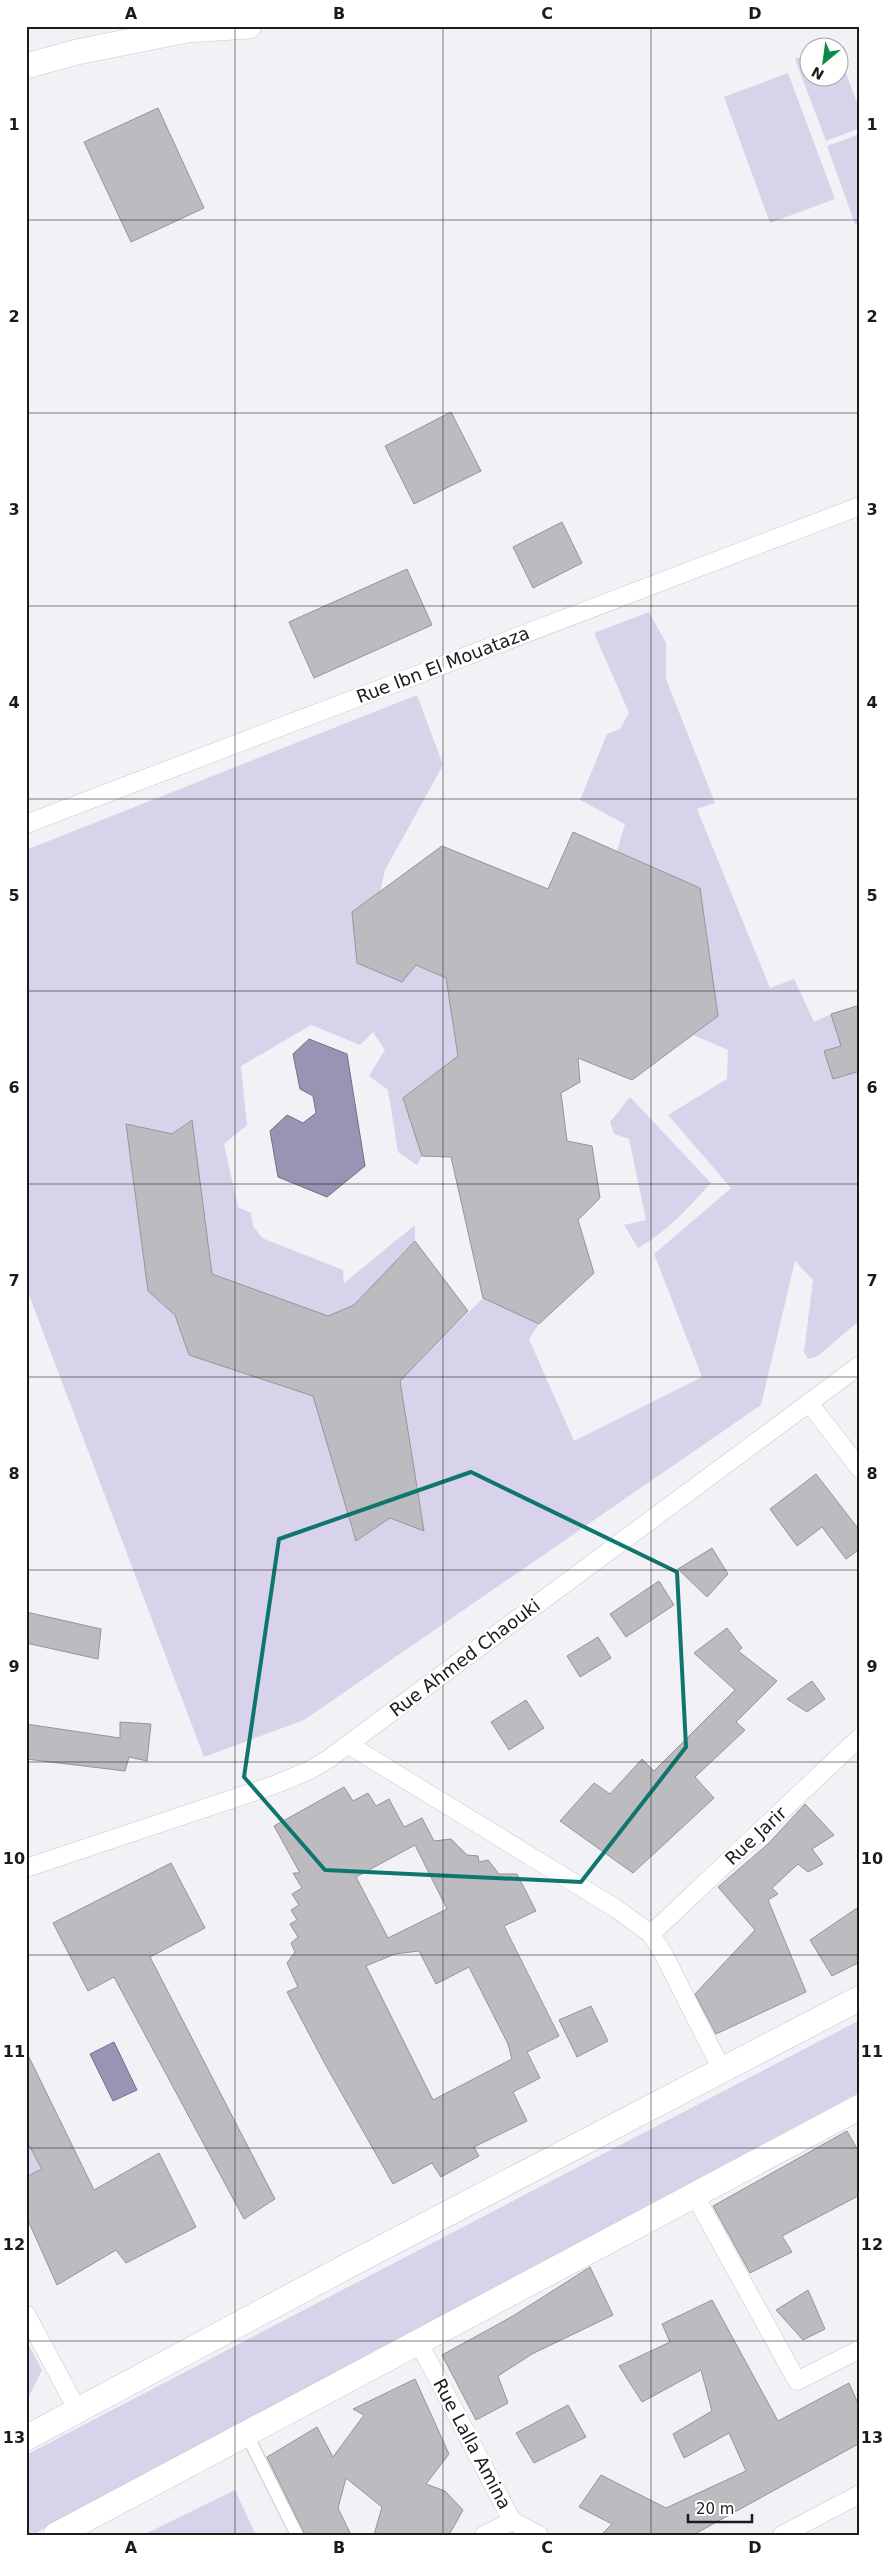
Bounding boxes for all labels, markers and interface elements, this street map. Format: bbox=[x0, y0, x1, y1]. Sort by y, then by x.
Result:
text: A bbox=[125, 4, 138, 23]
text: B bbox=[333, 4, 345, 23]
text: C bbox=[541, 4, 553, 23]
text: D bbox=[748, 4, 762, 23]
north arrow bbox=[798, 38, 848, 88]
text: N bbox=[809, 64, 827, 83]
text: 1 bbox=[8, 115, 20, 134]
text: 1 bbox=[866, 115, 878, 134]
text: 2 bbox=[8, 307, 20, 326]
text: 2 bbox=[866, 307, 878, 326]
text: 3 bbox=[8, 500, 20, 519]
text: 3 bbox=[866, 500, 878, 519]
street label: Rue Ibn El Mouataza bbox=[353, 622, 532, 707]
text: 4 bbox=[8, 693, 20, 712]
text: 4 bbox=[866, 693, 878, 712]
text: 5 bbox=[8, 886, 20, 905]
text: 5 bbox=[866, 886, 878, 905]
text: 6 bbox=[8, 1078, 20, 1097]
text: 6 bbox=[866, 1078, 878, 1097]
text: 7 bbox=[8, 1271, 20, 1290]
text: 7 bbox=[866, 1271, 878, 1290]
text: 8 bbox=[8, 1464, 20, 1483]
text: 8 bbox=[866, 1464, 878, 1483]
street label: Rue Ahmed Chaouki bbox=[386, 1594, 544, 1721]
text: 9 bbox=[8, 1657, 20, 1676]
text: 9 bbox=[866, 1657, 878, 1676]
street label: Rue Jarir bbox=[721, 1802, 791, 1869]
text: 10 bbox=[3, 1849, 25, 1868]
text: 10 bbox=[861, 1849, 883, 1868]
text: 11 bbox=[3, 2042, 25, 2061]
text: 11 bbox=[861, 2042, 883, 2061]
text: 12 bbox=[3, 2235, 25, 2254]
text: 12 bbox=[861, 2235, 883, 2254]
street label: Rue Lalla Amina bbox=[429, 2375, 516, 2513]
text: 13 bbox=[3, 2428, 25, 2447]
text: 13 bbox=[861, 2428, 883, 2447]
scale bar bbox=[688, 2491, 752, 2523]
text: 20 m bbox=[696, 2500, 734, 2518]
text: A bbox=[125, 2538, 138, 2557]
text: B bbox=[333, 2538, 345, 2557]
text: C bbox=[541, 2538, 553, 2557]
text: D bbox=[748, 2538, 762, 2557]

